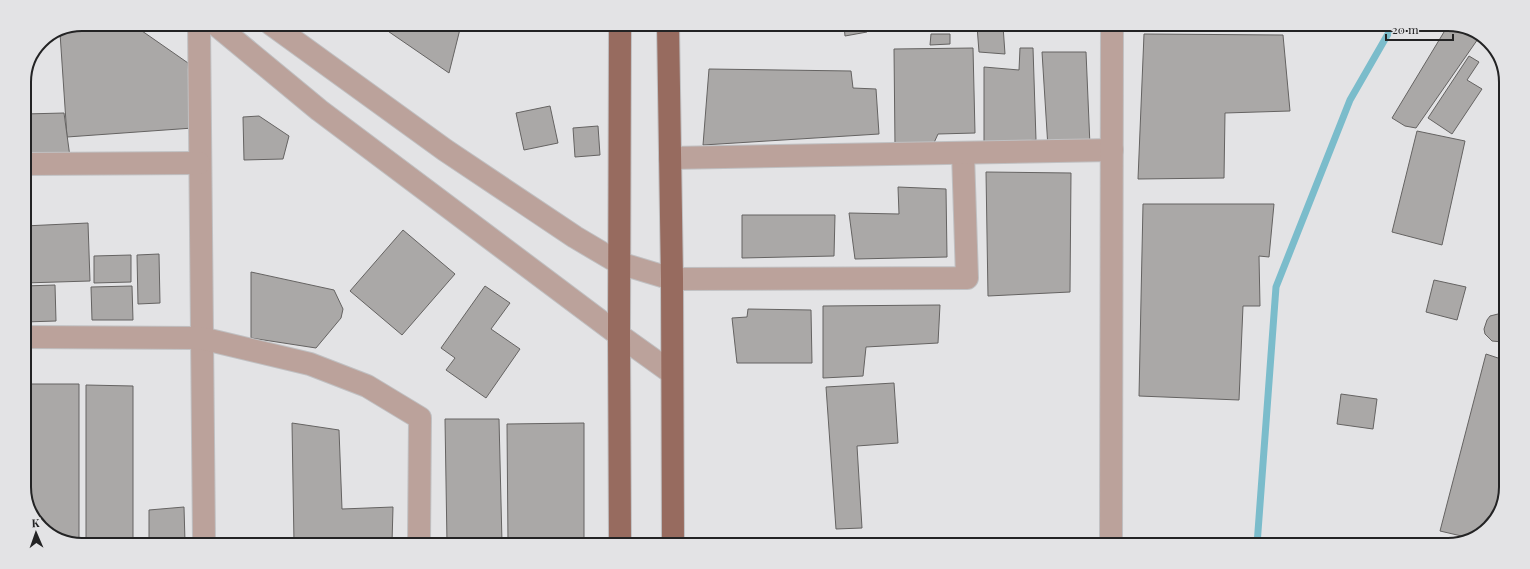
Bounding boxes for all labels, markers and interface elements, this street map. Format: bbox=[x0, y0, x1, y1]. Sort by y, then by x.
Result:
scale bar bbox=[1386, 16, 1453, 42]
text: 20 m bbox=[1392, 21, 1419, 37]
north arrow bbox=[16, 513, 56, 553]
text: K bbox=[31, 515, 40, 530]

